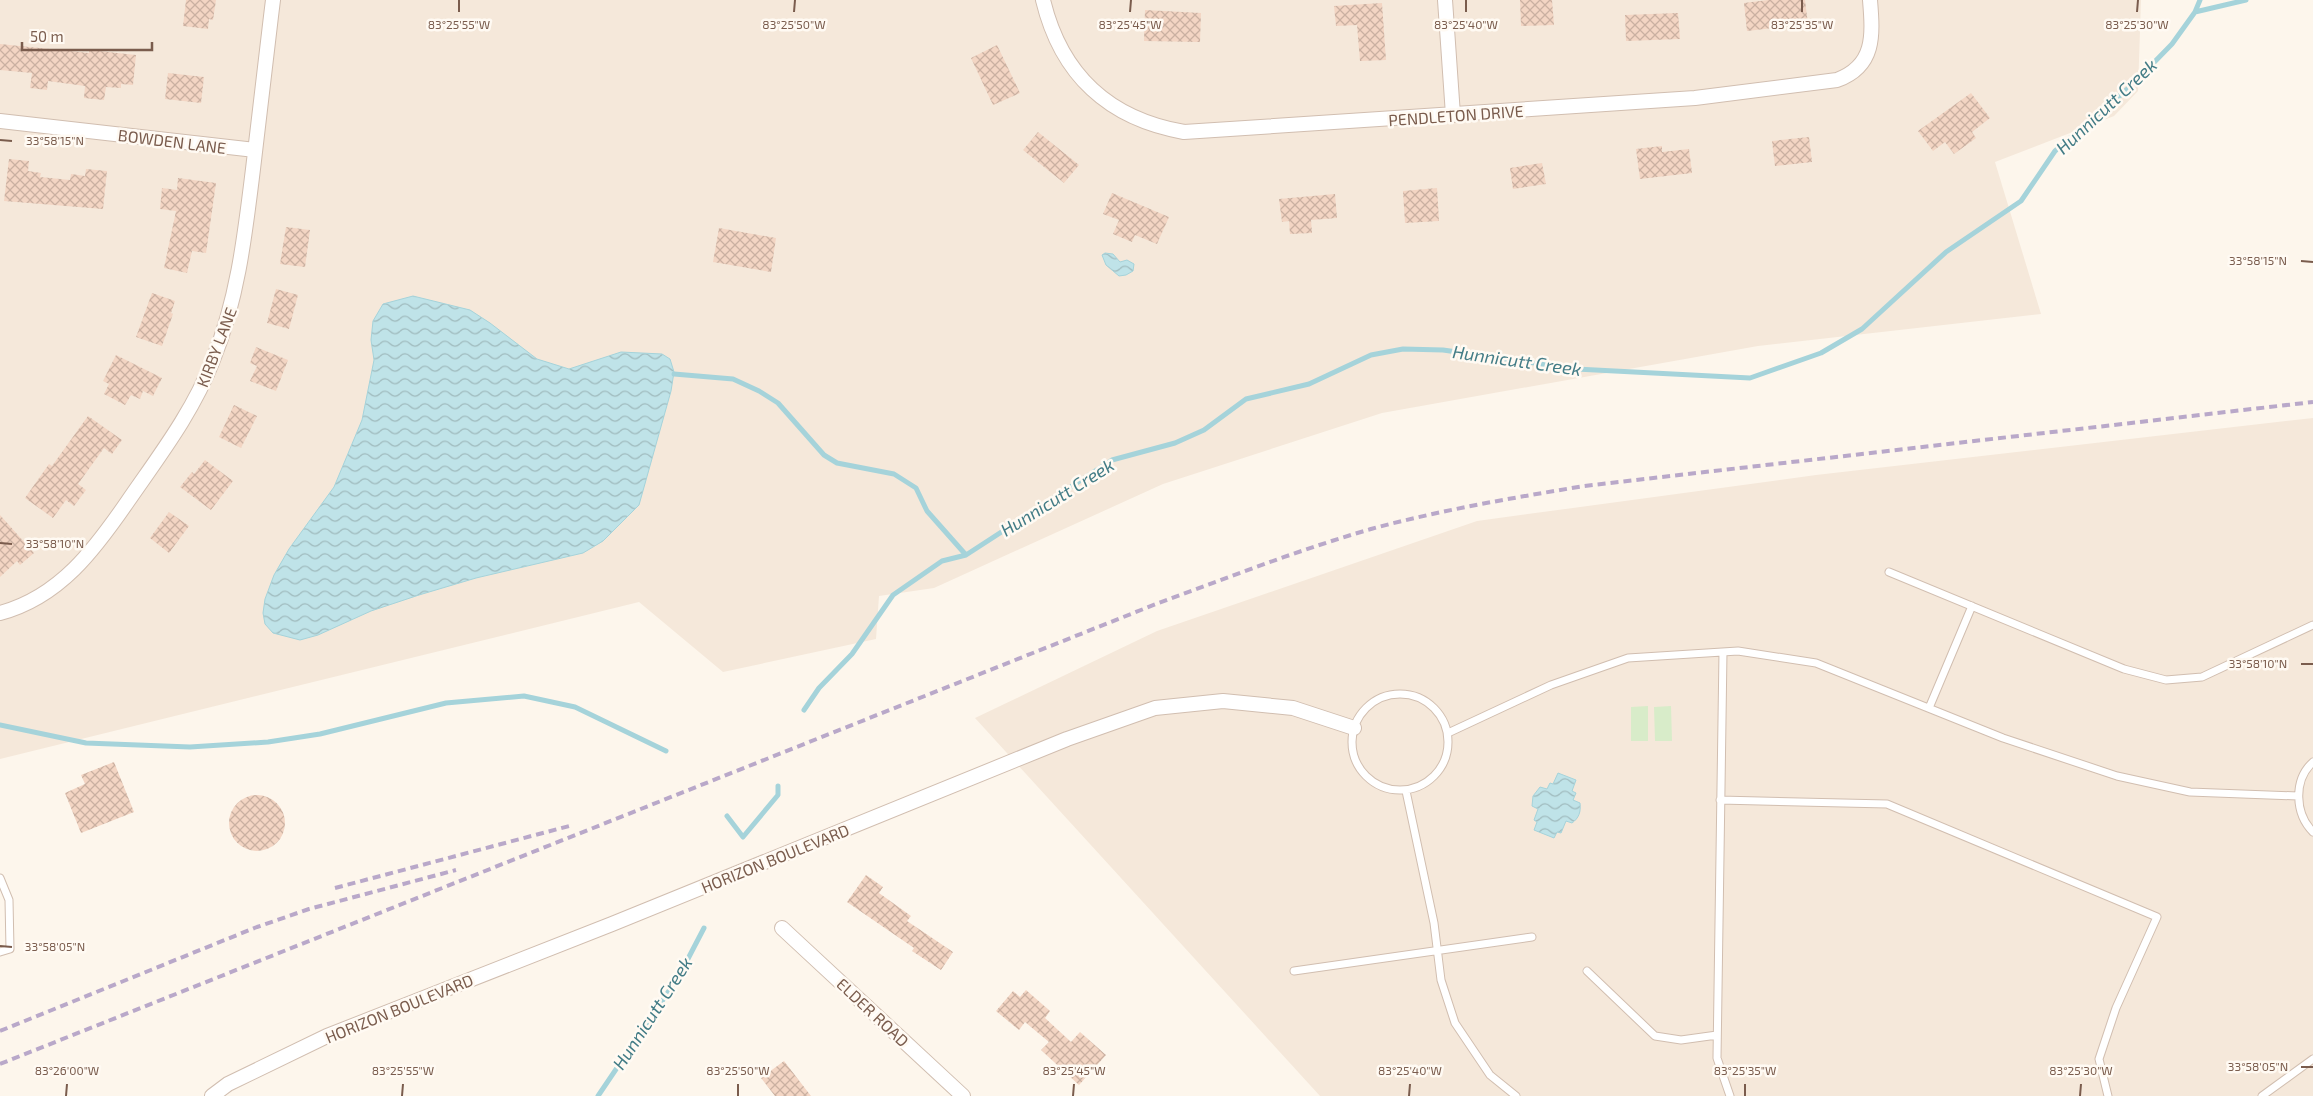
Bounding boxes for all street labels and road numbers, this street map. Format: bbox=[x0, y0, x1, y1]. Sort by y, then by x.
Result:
street label: PENDLETON DRIVE bbox=[1388, 101, 1524, 129]
street label: BOWDEN LANE bbox=[117, 125, 227, 157]
street label: KIRBY LANE bbox=[192, 304, 240, 390]
street label: HORIZON BOULEVARD bbox=[698, 820, 852, 896]
street label: HORIZON BOULEVARD bbox=[322, 970, 476, 1046]
street label: ELDER ROAD bbox=[833, 974, 913, 1050]

